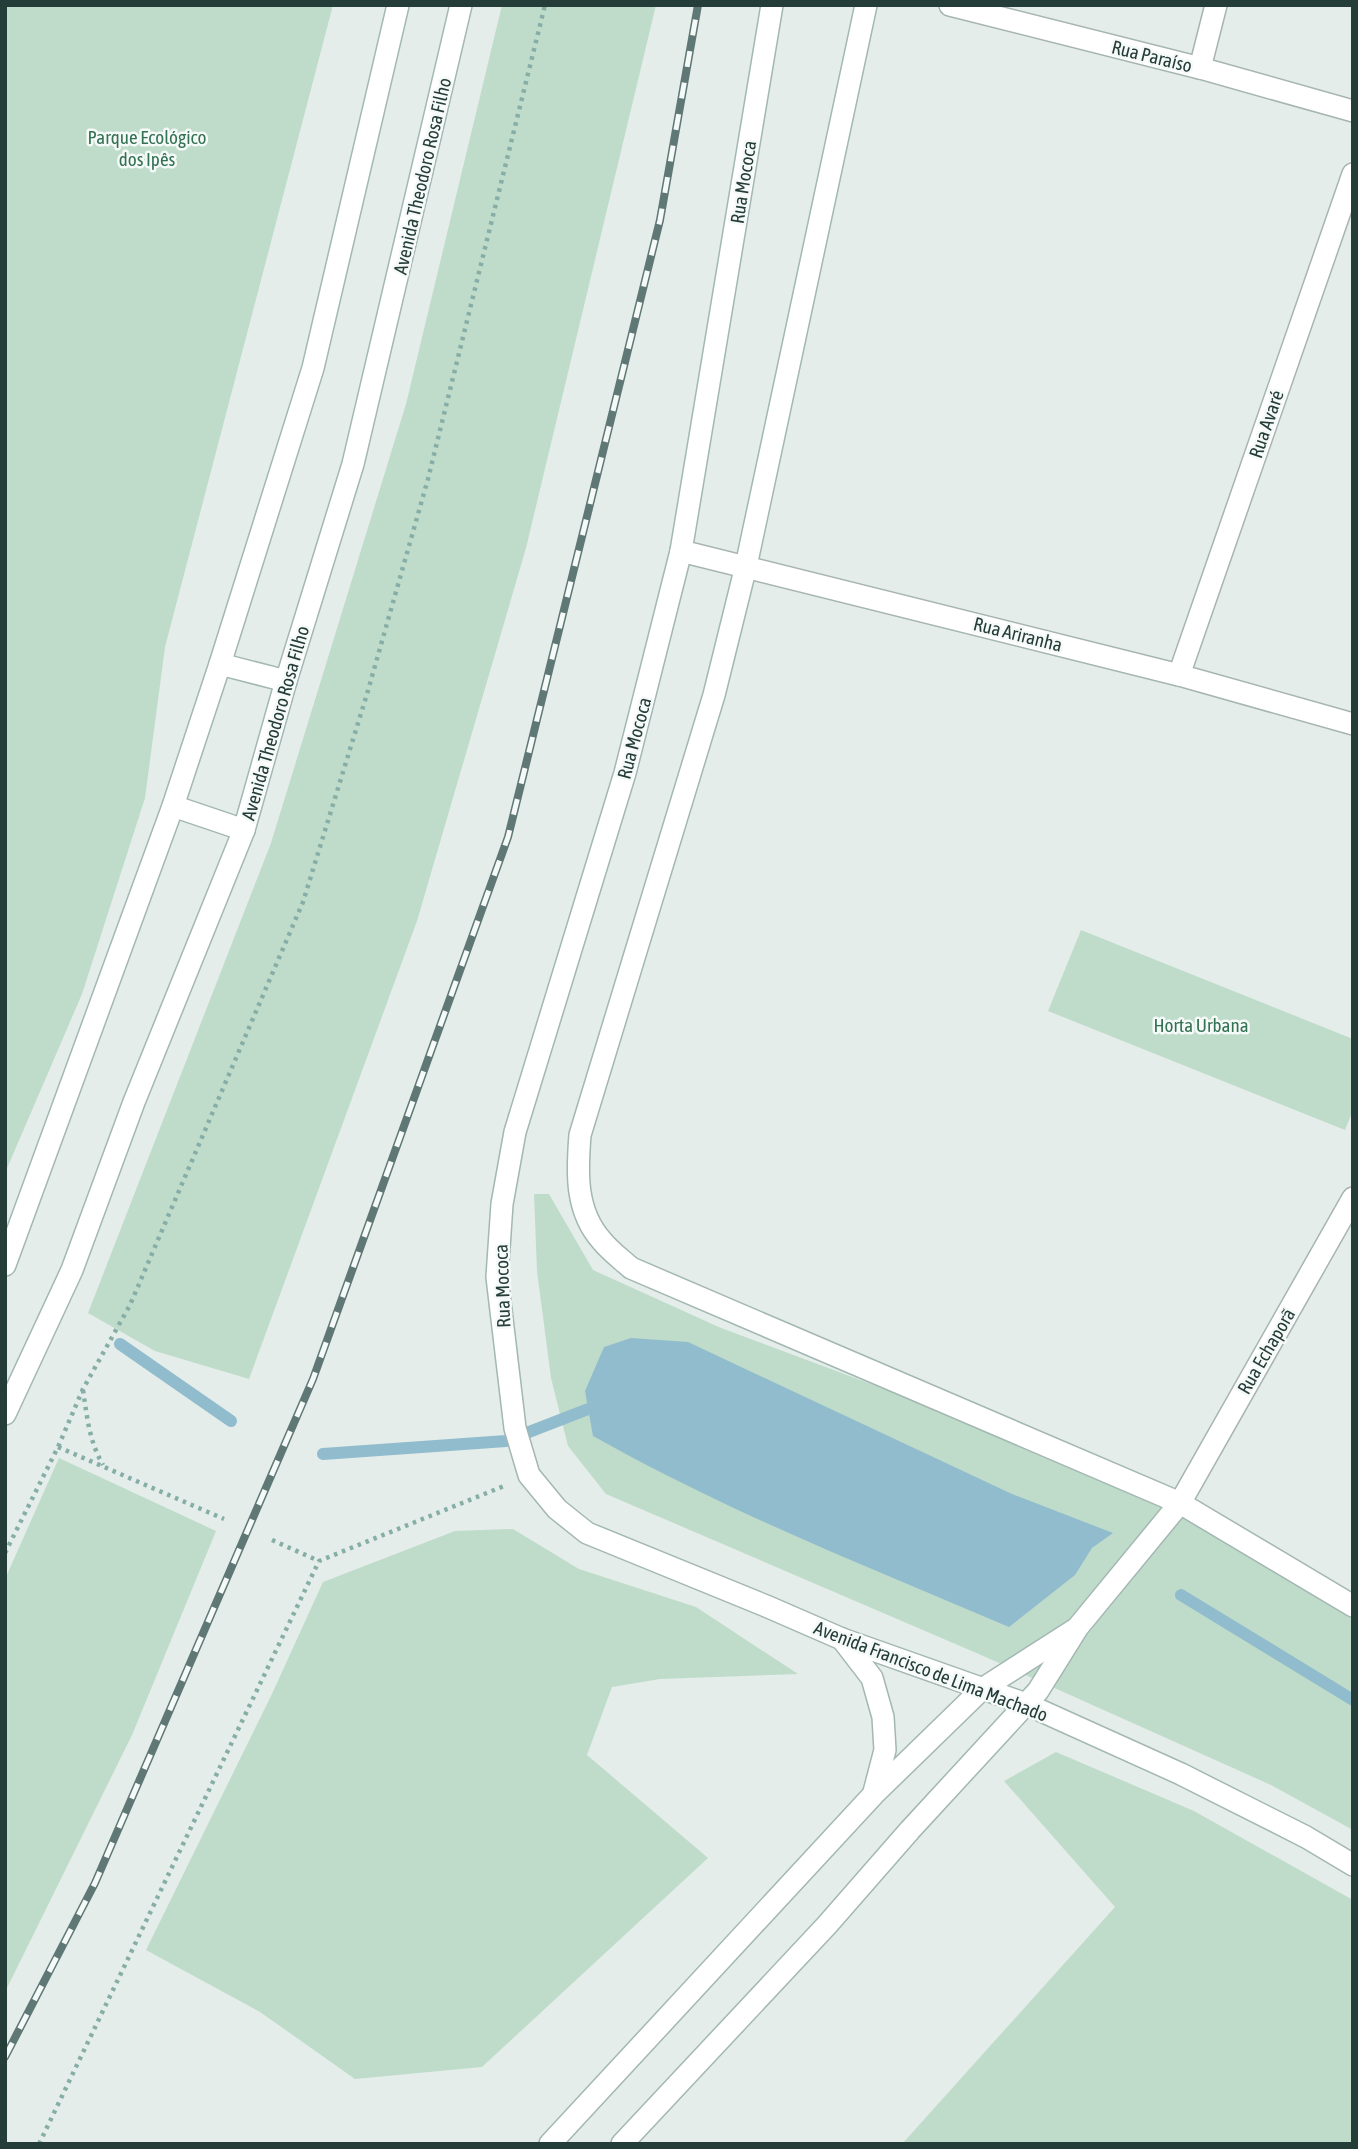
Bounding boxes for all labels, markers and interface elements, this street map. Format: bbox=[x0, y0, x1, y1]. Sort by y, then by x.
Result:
street label: Rua Paraíso bbox=[1110, 35, 1194, 77]
street label: Avenida Theodoro Rosa Filho bbox=[389, 75, 455, 276]
park label: Parque Ecológico dos Ipês bbox=[87, 126, 207, 170]
street label: Rua Mococa bbox=[726, 139, 760, 225]
street label: Rua Avaré bbox=[1244, 387, 1288, 461]
street label: Rua Ariranha bbox=[971, 612, 1065, 656]
street label: Avenida Theodoro Rosa Filho bbox=[237, 623, 313, 823]
street label: Rua Mococa bbox=[613, 695, 655, 781]
park label: Horta Urbana bbox=[1153, 1014, 1249, 1036]
street label: Rua Mococa bbox=[490, 1244, 514, 1328]
street label: Rua Echaporã bbox=[1233, 1304, 1299, 1398]
street label: Avenida Francisco de Lima Machado bbox=[811, 1616, 1051, 1726]

